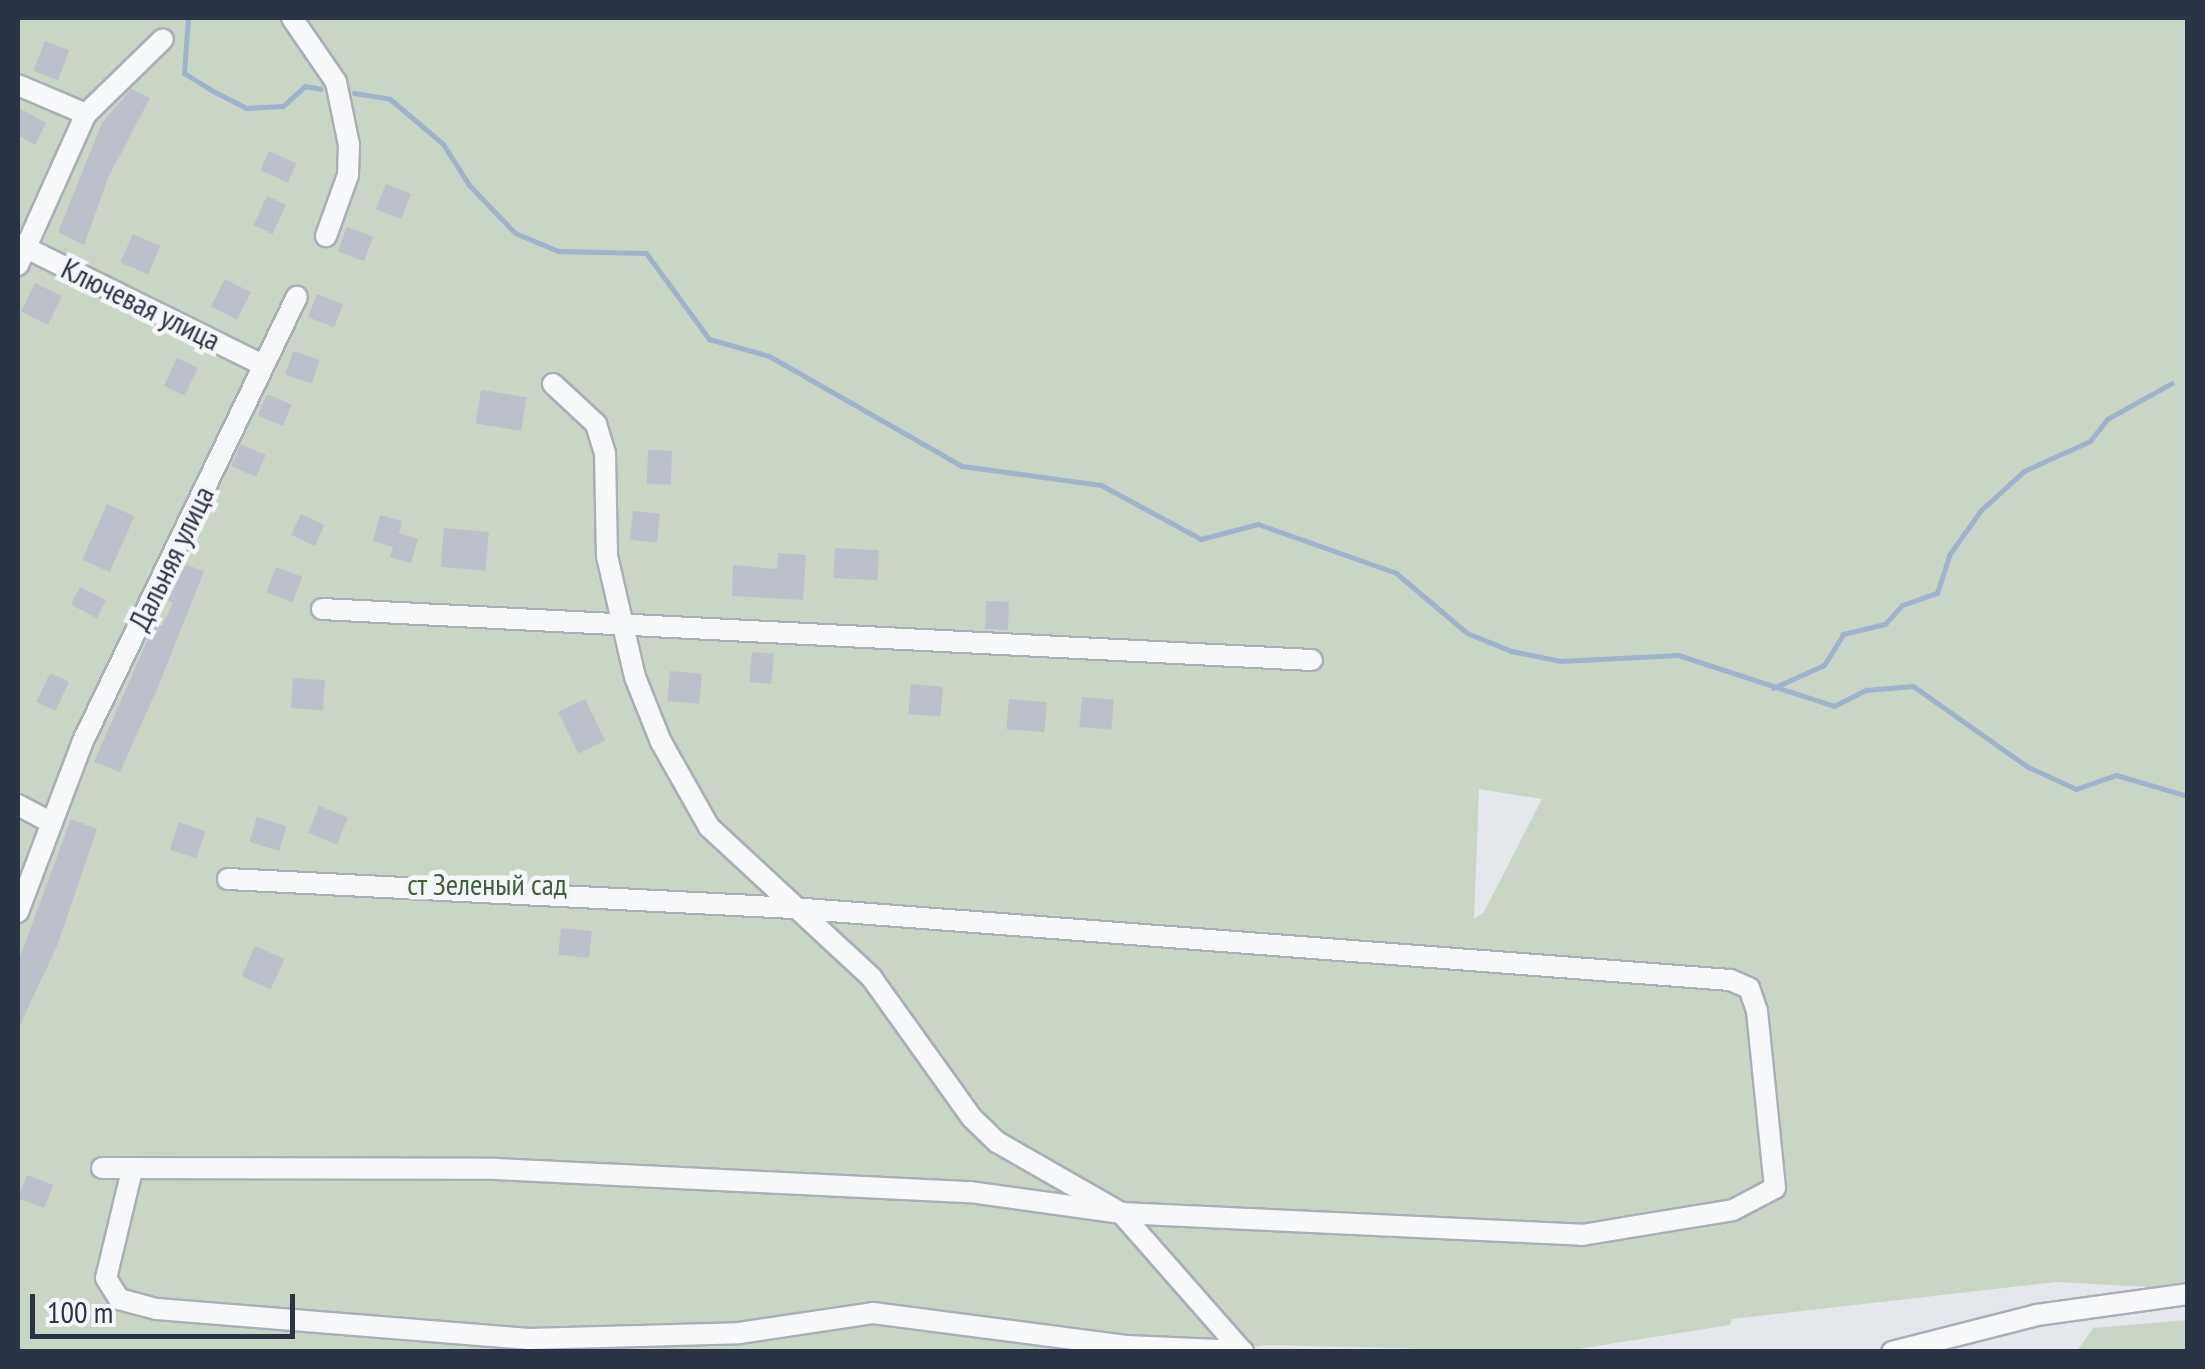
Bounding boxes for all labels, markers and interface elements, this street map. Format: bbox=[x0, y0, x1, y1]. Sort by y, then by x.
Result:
street label: Ключевая улица bbox=[56, 250, 226, 358]
street label: Дальняя улица bbox=[121, 480, 221, 636]
park label: ст Зеленый сад bbox=[407, 866, 567, 902]
scale bar bbox=[35, 1274, 300, 1336]
text: 100 m bbox=[47, 1292, 113, 1331]

